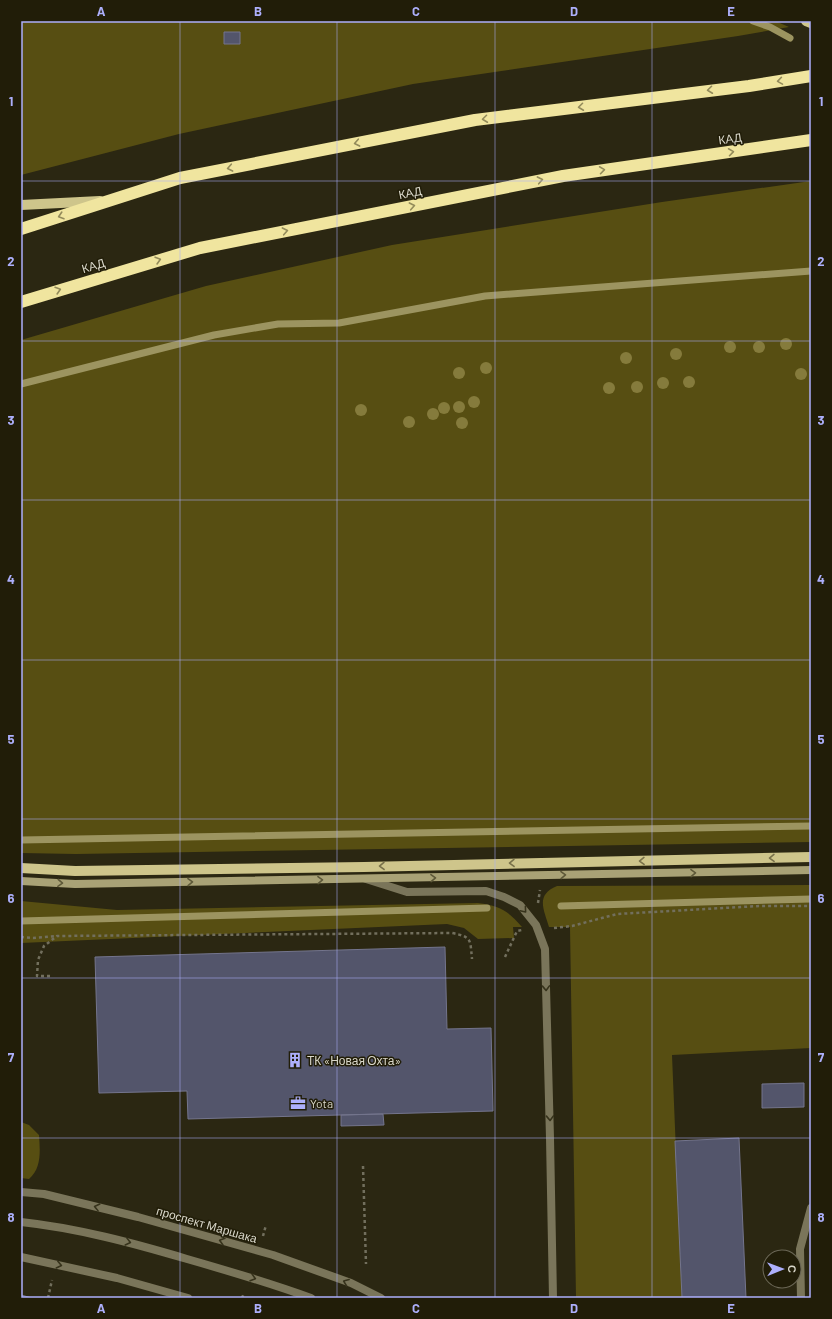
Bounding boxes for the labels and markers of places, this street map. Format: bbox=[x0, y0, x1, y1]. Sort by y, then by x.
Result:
building icon: ТК «Новая Охта» bbox=[286, 1051, 304, 1069]
place label: ТК «Новая Охта» bbox=[307, 1053, 401, 1067]
office icon: Yota bbox=[289, 1094, 307, 1112]
place label: Yota bbox=[310, 1096, 333, 1110]

